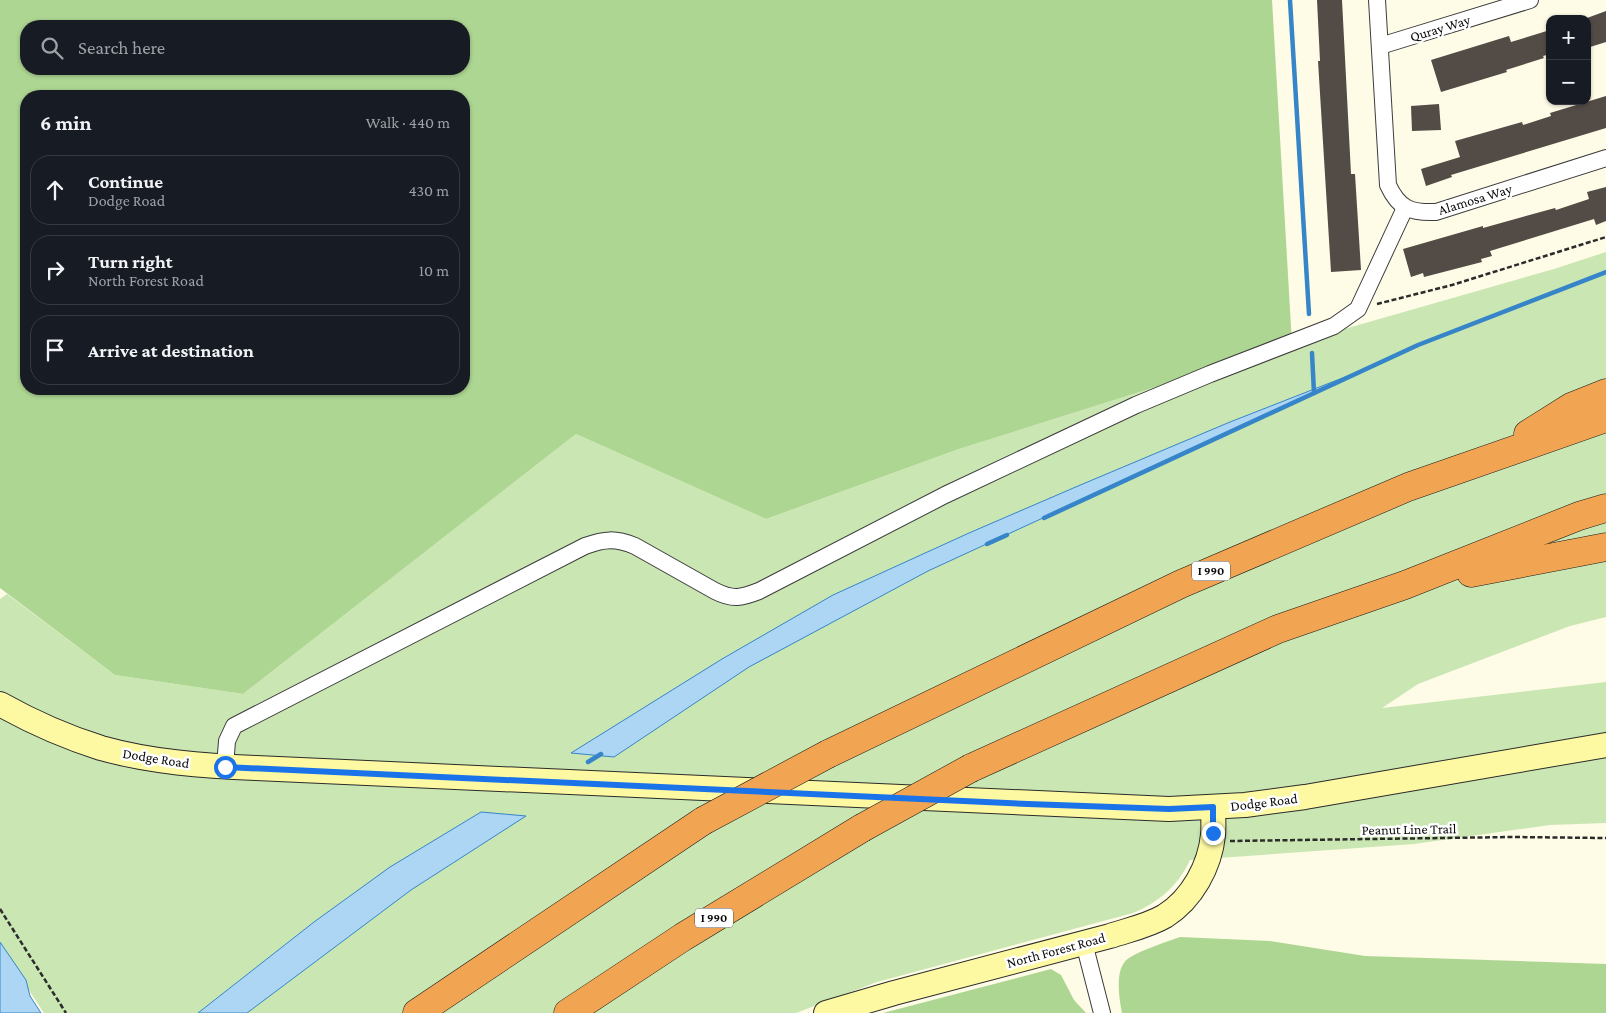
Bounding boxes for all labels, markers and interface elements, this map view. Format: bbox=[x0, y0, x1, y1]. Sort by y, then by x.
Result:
street label: Quray Way bbox=[1408, 11, 1473, 45]
map controls bbox=[1546, 15, 1591, 105]
button: + bbox=[1546, 15, 1591, 60]
search box bbox=[20, 20, 470, 75]
icon: search bbox=[38, 34, 66, 62]
text: Search here bbox=[78, 37, 165, 58]
button: − bbox=[1546, 60, 1591, 105]
text: 6 min bbox=[40, 111, 91, 135]
text: Walk · 440 m bbox=[366, 114, 450, 131]
text: Continue bbox=[88, 171, 163, 192]
icon: ahead bbox=[41, 176, 69, 204]
street label: Alamosa Way bbox=[1436, 180, 1514, 218]
text: 430 m bbox=[408, 182, 449, 199]
text: Dodge Road bbox=[88, 192, 165, 209]
text: Turn right bbox=[88, 251, 173, 272]
icon: right bbox=[41, 256, 69, 284]
text: 10 m bbox=[419, 262, 449, 279]
text: North Forest Road bbox=[88, 272, 204, 289]
icon: arrive bbox=[41, 336, 69, 364]
text: Arrive at destination bbox=[88, 340, 254, 361]
road number: I 990 bbox=[1192, 562, 1230, 580]
street label: Dodge Road bbox=[121, 745, 191, 771]
route start bbox=[214, 756, 237, 779]
street label: Dodge Road bbox=[1230, 790, 1299, 814]
street label: Peanut Line Trail bbox=[1362, 820, 1457, 838]
route end bbox=[1202, 822, 1225, 845]
road number: I 990 bbox=[695, 908, 733, 928]
street label: North Forest Road bbox=[1005, 929, 1108, 971]

